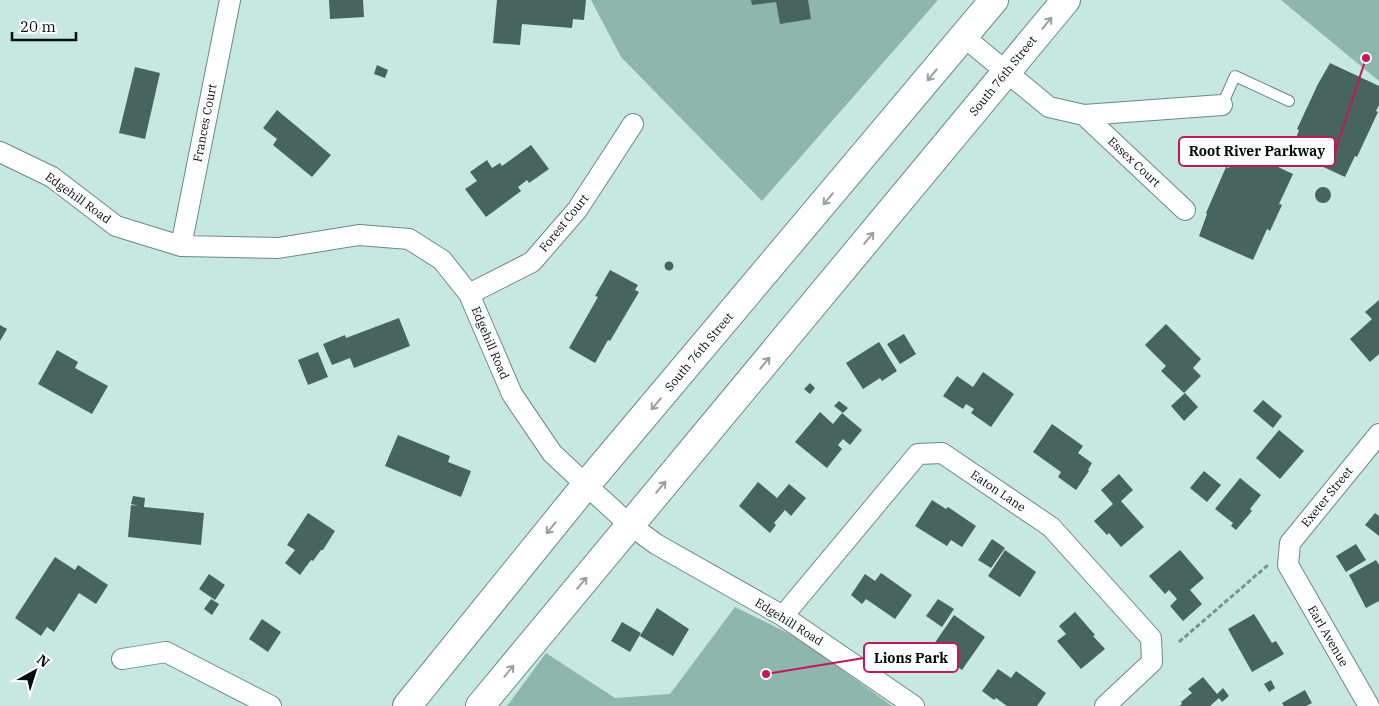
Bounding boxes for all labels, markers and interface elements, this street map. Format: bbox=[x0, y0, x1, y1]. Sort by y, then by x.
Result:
scale bar bbox=[12, 10, 76, 42]
one-way arrow bbox=[1042, 16, 1053, 29]
text: 20 m bbox=[20, 17, 56, 36]
street label: South 76th Street bbox=[966, 33, 1039, 119]
one-way arrow bbox=[927, 68, 938, 81]
street label: Frances Court bbox=[190, 82, 219, 163]
street label: Essex Court bbox=[1105, 133, 1164, 190]
callout: Root River Parkway bbox=[1179, 137, 1335, 166]
text: Root River Parkway bbox=[1189, 142, 1325, 160]
street label: Edgehill Road bbox=[42, 169, 114, 226]
street label: Forest Court bbox=[536, 191, 591, 255]
one-way arrow bbox=[822, 192, 833, 205]
one-way arrow bbox=[863, 232, 874, 245]
street label: Edgehill Road bbox=[468, 304, 513, 381]
street label: South 76th Street bbox=[661, 309, 736, 394]
one-way arrow bbox=[759, 356, 770, 369]
one-way arrow bbox=[650, 397, 661, 410]
street label: Exeter Street bbox=[1298, 464, 1355, 530]
street label: Eaton Lane bbox=[968, 467, 1029, 515]
one-way arrow bbox=[655, 481, 666, 494]
one-way arrow bbox=[546, 522, 557, 535]
one-way arrow bbox=[576, 577, 587, 590]
street label: Edgehill Road bbox=[752, 595, 826, 649]
street label: Earl Avenue bbox=[1305, 603, 1352, 669]
callout: Lions Park bbox=[864, 643, 958, 672]
north arrow bbox=[10, 646, 60, 696]
text: Lions Park bbox=[874, 649, 948, 667]
text: N bbox=[33, 650, 53, 671]
one-way arrow bbox=[504, 665, 515, 678]

